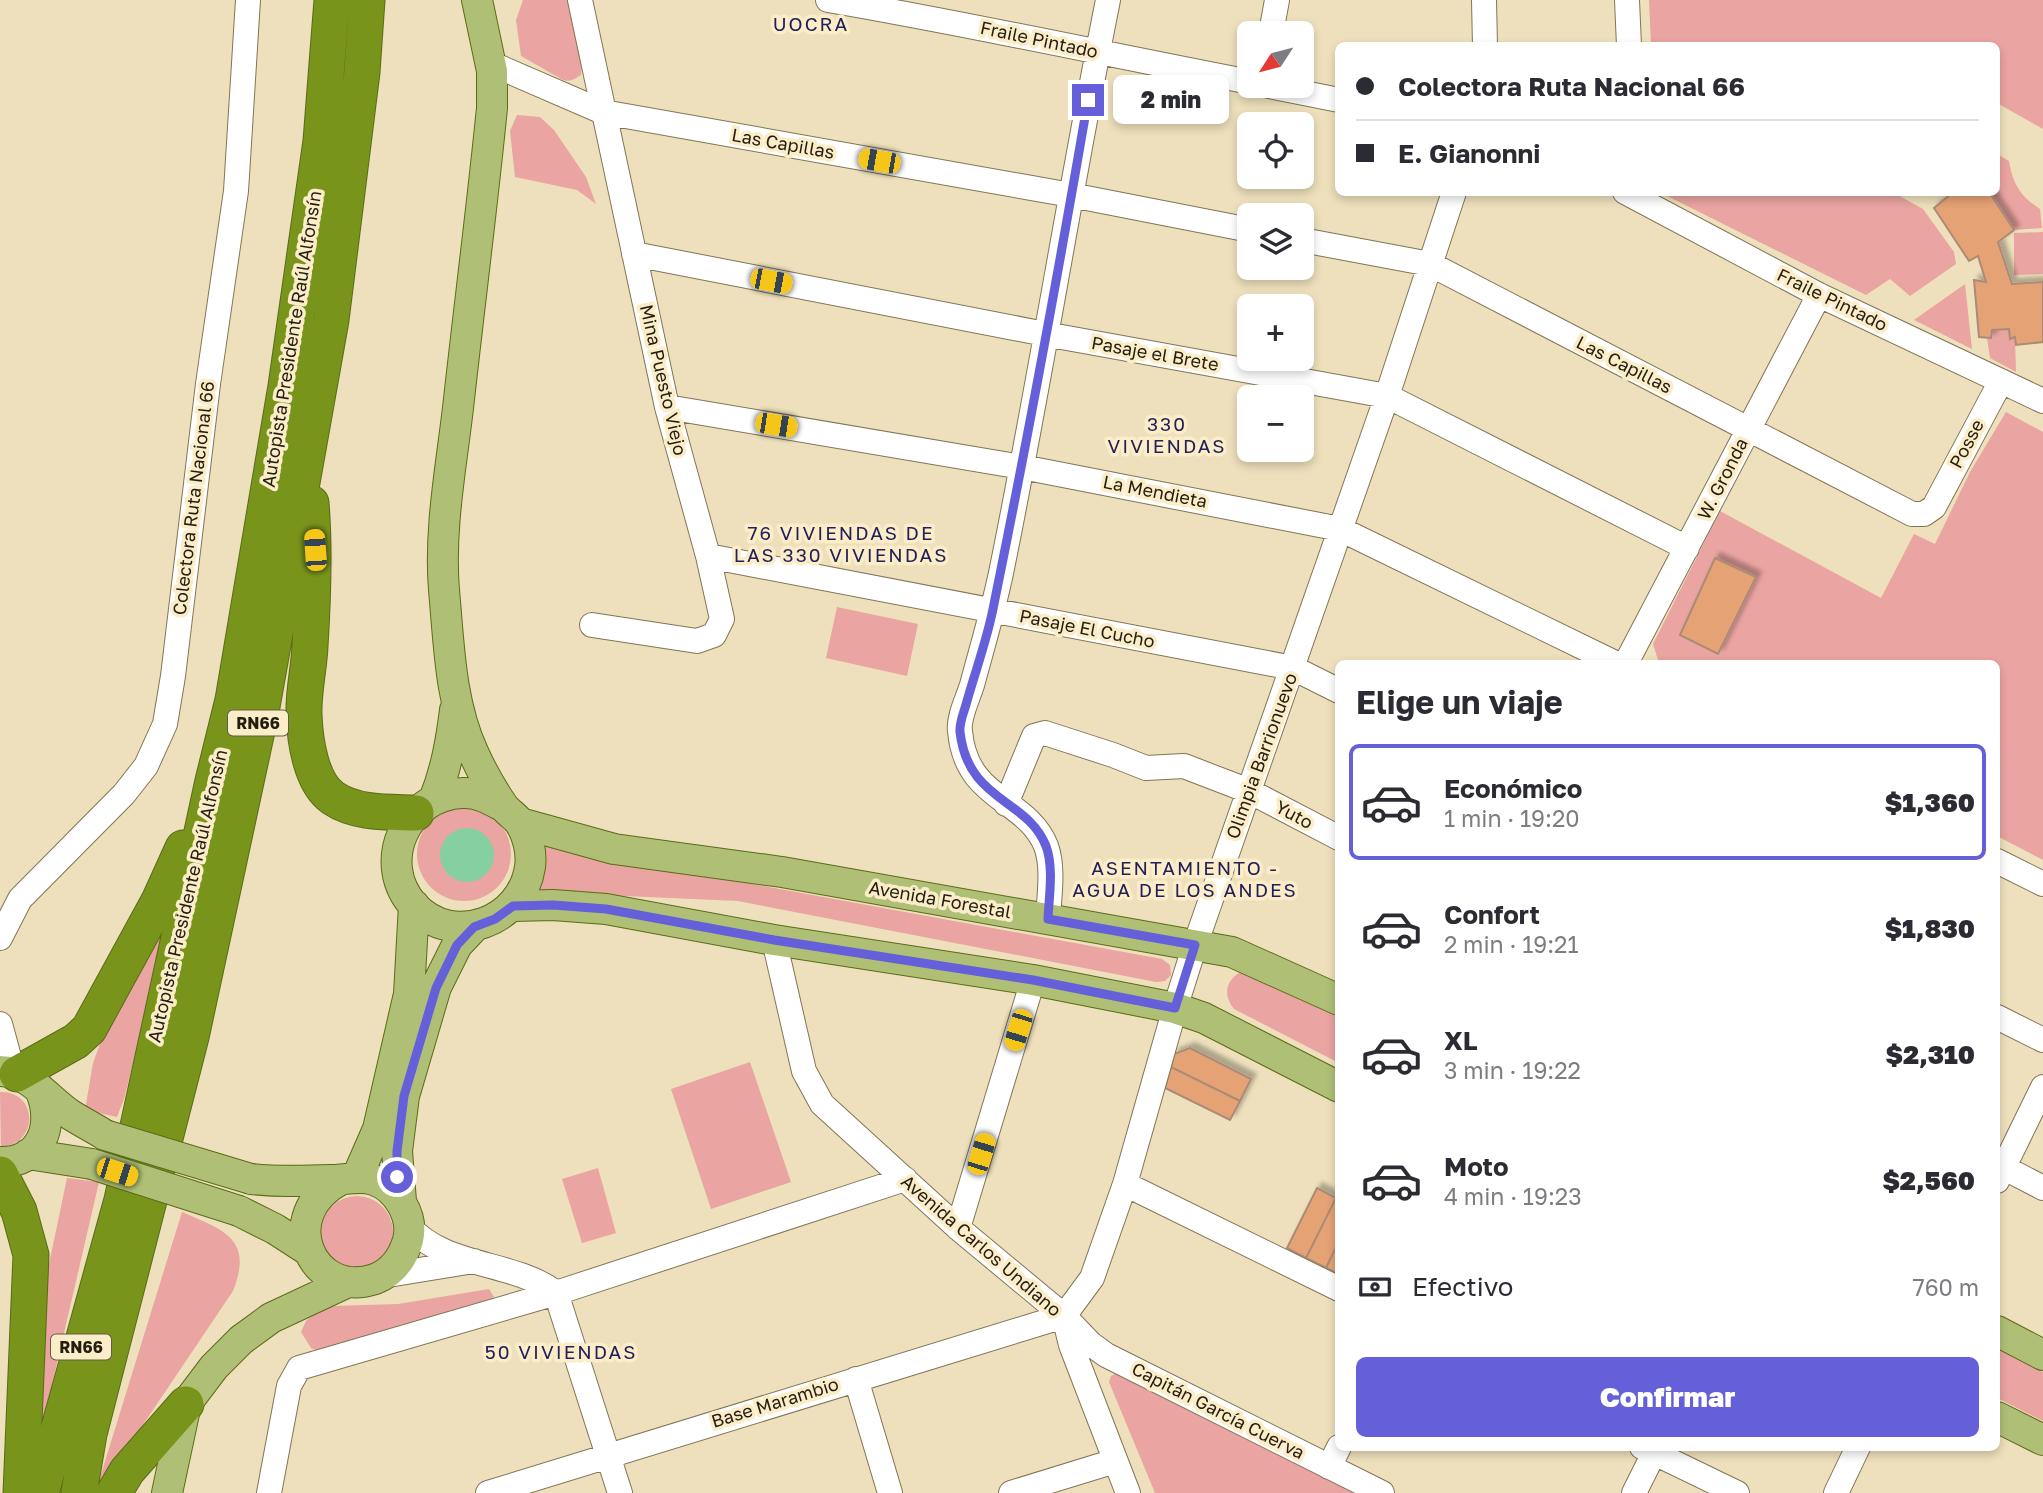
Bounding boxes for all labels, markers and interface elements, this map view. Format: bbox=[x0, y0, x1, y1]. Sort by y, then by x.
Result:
district label: UOCRA bbox=[773, 12, 849, 35]
street label: Fraile Pintado bbox=[978, 16, 1100, 62]
north arrow bbox=[1237, 21, 1314, 98]
map controls bbox=[1237, 21, 1314, 462]
text: Colectora Ruta Nacional 66 bbox=[1398, 71, 1745, 102]
callout: 2 min bbox=[1112, 76, 1228, 124]
route end bbox=[1072, 84, 1104, 116]
text: 2 min bbox=[1141, 85, 1201, 113]
button: locate bbox=[1237, 112, 1314, 189]
street label: Las Capillas bbox=[730, 123, 836, 163]
text: E. Gianonni bbox=[1398, 138, 1540, 169]
car bbox=[857, 147, 902, 175]
street label: Autopista Presidente Raúl Alfonsín bbox=[257, 189, 325, 489]
button: layers bbox=[1237, 203, 1314, 280]
street label: Fraile Pintado bbox=[1774, 263, 1891, 335]
car bbox=[749, 267, 794, 295]
button: + bbox=[1237, 294, 1314, 371]
street label: Mina Puesto Viejo bbox=[636, 302, 692, 457]
street label: Pasaje el Brete bbox=[1090, 331, 1221, 375]
street label: Las Capillas bbox=[1573, 331, 1676, 398]
street label: Colectora Ruta Nacional 66 bbox=[168, 380, 218, 616]
button: − bbox=[1237, 385, 1314, 462]
car bbox=[754, 411, 799, 439]
district label: 330 VIVIENDAS bbox=[1107, 412, 1227, 457]
street label: Posse bbox=[1944, 415, 1988, 472]
street label: W. Gronda bbox=[1692, 434, 1752, 523]
street label: La Mendieta bbox=[1101, 470, 1209, 512]
district label: 76 VIVIENDAS DE LAS 330 VIVIENDAS bbox=[734, 521, 948, 566]
car bbox=[304, 528, 327, 572]
street label: Pasaje El Cucho bbox=[1018, 604, 1157, 652]
street label: Olimpia Barrionuevo bbox=[1221, 670, 1301, 842]
text: Elige un viaje bbox=[1356, 683, 1563, 721]
road number: RN66 bbox=[228, 710, 288, 736]
street label: Autopista Presidente Raúl Alfonsín bbox=[143, 747, 231, 1044]
icon: car bbox=[1360, 771, 1423, 834]
text: Económico bbox=[1444, 773, 1582, 804]
text: $1,360 bbox=[1885, 787, 1975, 818]
street label: Yuto bbox=[1272, 795, 1317, 833]
text: 1 min · 19:20 bbox=[1444, 804, 1580, 832]
district label: ASENTAMIENTO - AGUA DE LOS ANDES bbox=[1072, 856, 1298, 901]
street label: Avenida Forestal bbox=[867, 876, 1013, 922]
icon: car bbox=[1360, 897, 1423, 960]
text: Confort bbox=[1444, 899, 1540, 930]
text: $1,830 bbox=[1885, 913, 1975, 944]
text: 2 min · 19:21 bbox=[1444, 930, 1579, 958]
car bbox=[1002, 1007, 1035, 1053]
icon: car bbox=[1360, 1023, 1423, 1086]
text: XL bbox=[1444, 1025, 1478, 1056]
text: $2,310 bbox=[1886, 1039, 1975, 1070]
text: 3 min · 19:22 bbox=[1444, 1056, 1581, 1084]
car bbox=[965, 1131, 998, 1177]
icon: car bbox=[1360, 1149, 1423, 1212]
text: Moto bbox=[1444, 1151, 1509, 1182]
car bbox=[94, 1156, 141, 1188]
route start bbox=[381, 1161, 413, 1193]
text: $2,560 bbox=[1882, 1165, 1975, 1196]
street label: Avenida Carlos Undiano bbox=[897, 1170, 1066, 1321]
text: 4 min · 19:23 bbox=[1444, 1182, 1582, 1210]
icon: cash bbox=[1356, 1268, 1394, 1306]
text: Efectivo bbox=[1412, 1271, 1513, 1302]
text: 760 m bbox=[1913, 1273, 1979, 1301]
road number: RN66 bbox=[51, 1334, 111, 1359]
district label: 50 VIVIENDAS bbox=[485, 1340, 637, 1363]
street label: Capitán García Cuerva bbox=[1128, 1357, 1309, 1463]
button: Confirmar bbox=[1356, 1357, 1979, 1437]
street label: Base Marambio bbox=[708, 1372, 841, 1432]

